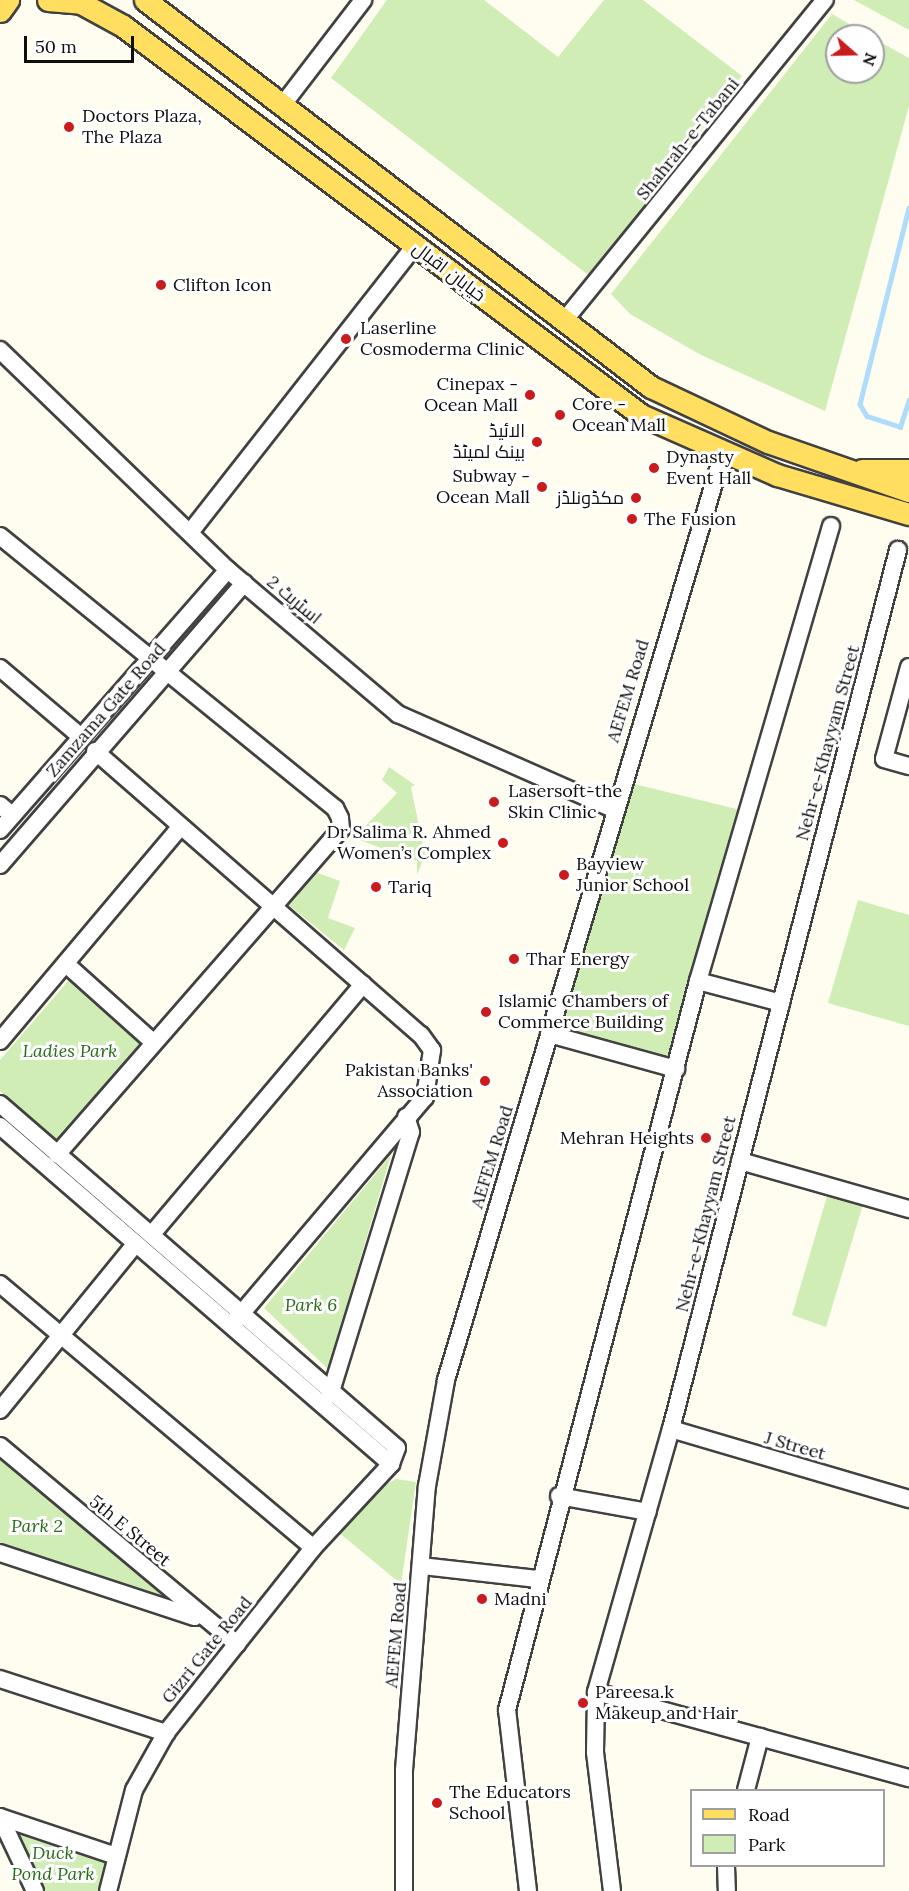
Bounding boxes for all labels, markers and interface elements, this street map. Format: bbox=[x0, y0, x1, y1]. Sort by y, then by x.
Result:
scale bar bbox=[27, 24, 136, 62]
north arrow bbox=[825, 24, 885, 84]
text: 50 m bbox=[35, 35, 77, 58]
text: N bbox=[859, 50, 882, 69]
street label: Shahrah-e-Tabani bbox=[632, 73, 744, 205]
place label: Doctors Plaza, The Plaza bbox=[82, 106, 202, 148]
marker: Doctors Plaza, The Plaza bbox=[60, 118, 78, 136]
street label: خیابان اقبال bbox=[408, 238, 490, 306]
place label: Clifton Icon bbox=[173, 274, 272, 296]
marker: Clifton Icon bbox=[154, 278, 168, 292]
place label: Laserline Cosmoderma Clinic bbox=[360, 318, 525, 360]
marker: Laserline Cosmoderma Clinic bbox=[337, 330, 355, 348]
place label: Cinepax - Ocean Mall bbox=[424, 374, 518, 416]
marker: Cinepax - Ocean Mall bbox=[523, 388, 537, 402]
place label: Core - Ocean Mall bbox=[572, 394, 666, 436]
marker: Core - Ocean Mall bbox=[553, 408, 567, 422]
place label: الائیڈ بینک لمیٹڈ bbox=[453, 421, 525, 464]
marker: الائیڈ بینک لمیٹڈ bbox=[530, 435, 544, 449]
place label: Dynasty Event Hall bbox=[666, 447, 751, 490]
marker: Dynasty Event Hall bbox=[647, 461, 661, 475]
place label: Subway - Ocean Mall bbox=[436, 466, 530, 508]
marker: Subway - Ocean Mall bbox=[535, 480, 549, 494]
place label: مکڈونلڈز bbox=[556, 487, 624, 509]
marker: مکڈونلڈز bbox=[629, 491, 643, 505]
place label: The Fusion bbox=[644, 508, 736, 530]
marker: The Fusion bbox=[625, 512, 639, 526]
street label: اسٹریٹ 2 bbox=[262, 571, 326, 629]
street label: AEFEM Road bbox=[602, 637, 654, 745]
street label: Zamzama Gate Road bbox=[42, 638, 170, 782]
street label: Nehr-e-Khayyam Street bbox=[792, 643, 864, 843]
place label: Lasersoft-the Skin Clinic bbox=[508, 781, 622, 824]
marker: Lasersoft-the Skin Clinic bbox=[485, 793, 503, 811]
place label: Dr Salima R. Ahmed Women’s Complex bbox=[326, 822, 491, 864]
marker: Dr Salima R. Ahmed Women’s Complex bbox=[496, 836, 510, 850]
place label: Bayview Junior School bbox=[576, 854, 689, 896]
marker: Bayview Junior School bbox=[557, 868, 571, 882]
place label: Tariq bbox=[388, 876, 432, 898]
marker: Tariq bbox=[369, 880, 383, 894]
place label: Thar Energy bbox=[526, 948, 630, 970]
marker: Thar Energy bbox=[507, 952, 521, 966]
place label: Islamic Chambers of Commerce Building bbox=[498, 991, 668, 1034]
marker: Islamic Chambers of Commerce Building bbox=[479, 1005, 493, 1019]
park label: Ladies Park bbox=[23, 1040, 117, 1062]
place label: Pakistan Banks' Association bbox=[345, 1060, 473, 1102]
marker: Pakistan Banks' Association bbox=[478, 1074, 492, 1088]
street label: AEFEM Road bbox=[466, 1103, 518, 1211]
street label: Nehr-e-Khayyam Street bbox=[671, 1114, 741, 1314]
place label: Mehran Heights bbox=[560, 1127, 694, 1149]
marker: Mehran Heights bbox=[699, 1131, 713, 1145]
park label: Park 6 bbox=[285, 1294, 337, 1316]
street label: J Street bbox=[762, 1427, 828, 1465]
street label: 5th E Street bbox=[85, 1491, 175, 1571]
park label: Park 2 bbox=[11, 1515, 63, 1537]
street label: AEFEM Road bbox=[381, 1581, 411, 1689]
place label: Madni bbox=[494, 1588, 547, 1610]
street label: Gizri Gate Road bbox=[157, 1592, 257, 1708]
marker: Madni bbox=[475, 1592, 489, 1606]
place label: Pareesa.k Makeup and Hair bbox=[595, 1682, 738, 1724]
marker: Pareesa.k Makeup and Hair bbox=[576, 1696, 590, 1710]
place label: The Educators School bbox=[449, 1782, 571, 1824]
legend bbox=[690, 1789, 885, 1867]
marker: The Educators School bbox=[430, 1796, 444, 1810]
text: Road bbox=[748, 1803, 790, 1826]
text: Park bbox=[748, 1833, 785, 1856]
park label: Duck Pond Park bbox=[11, 1843, 95, 1886]

